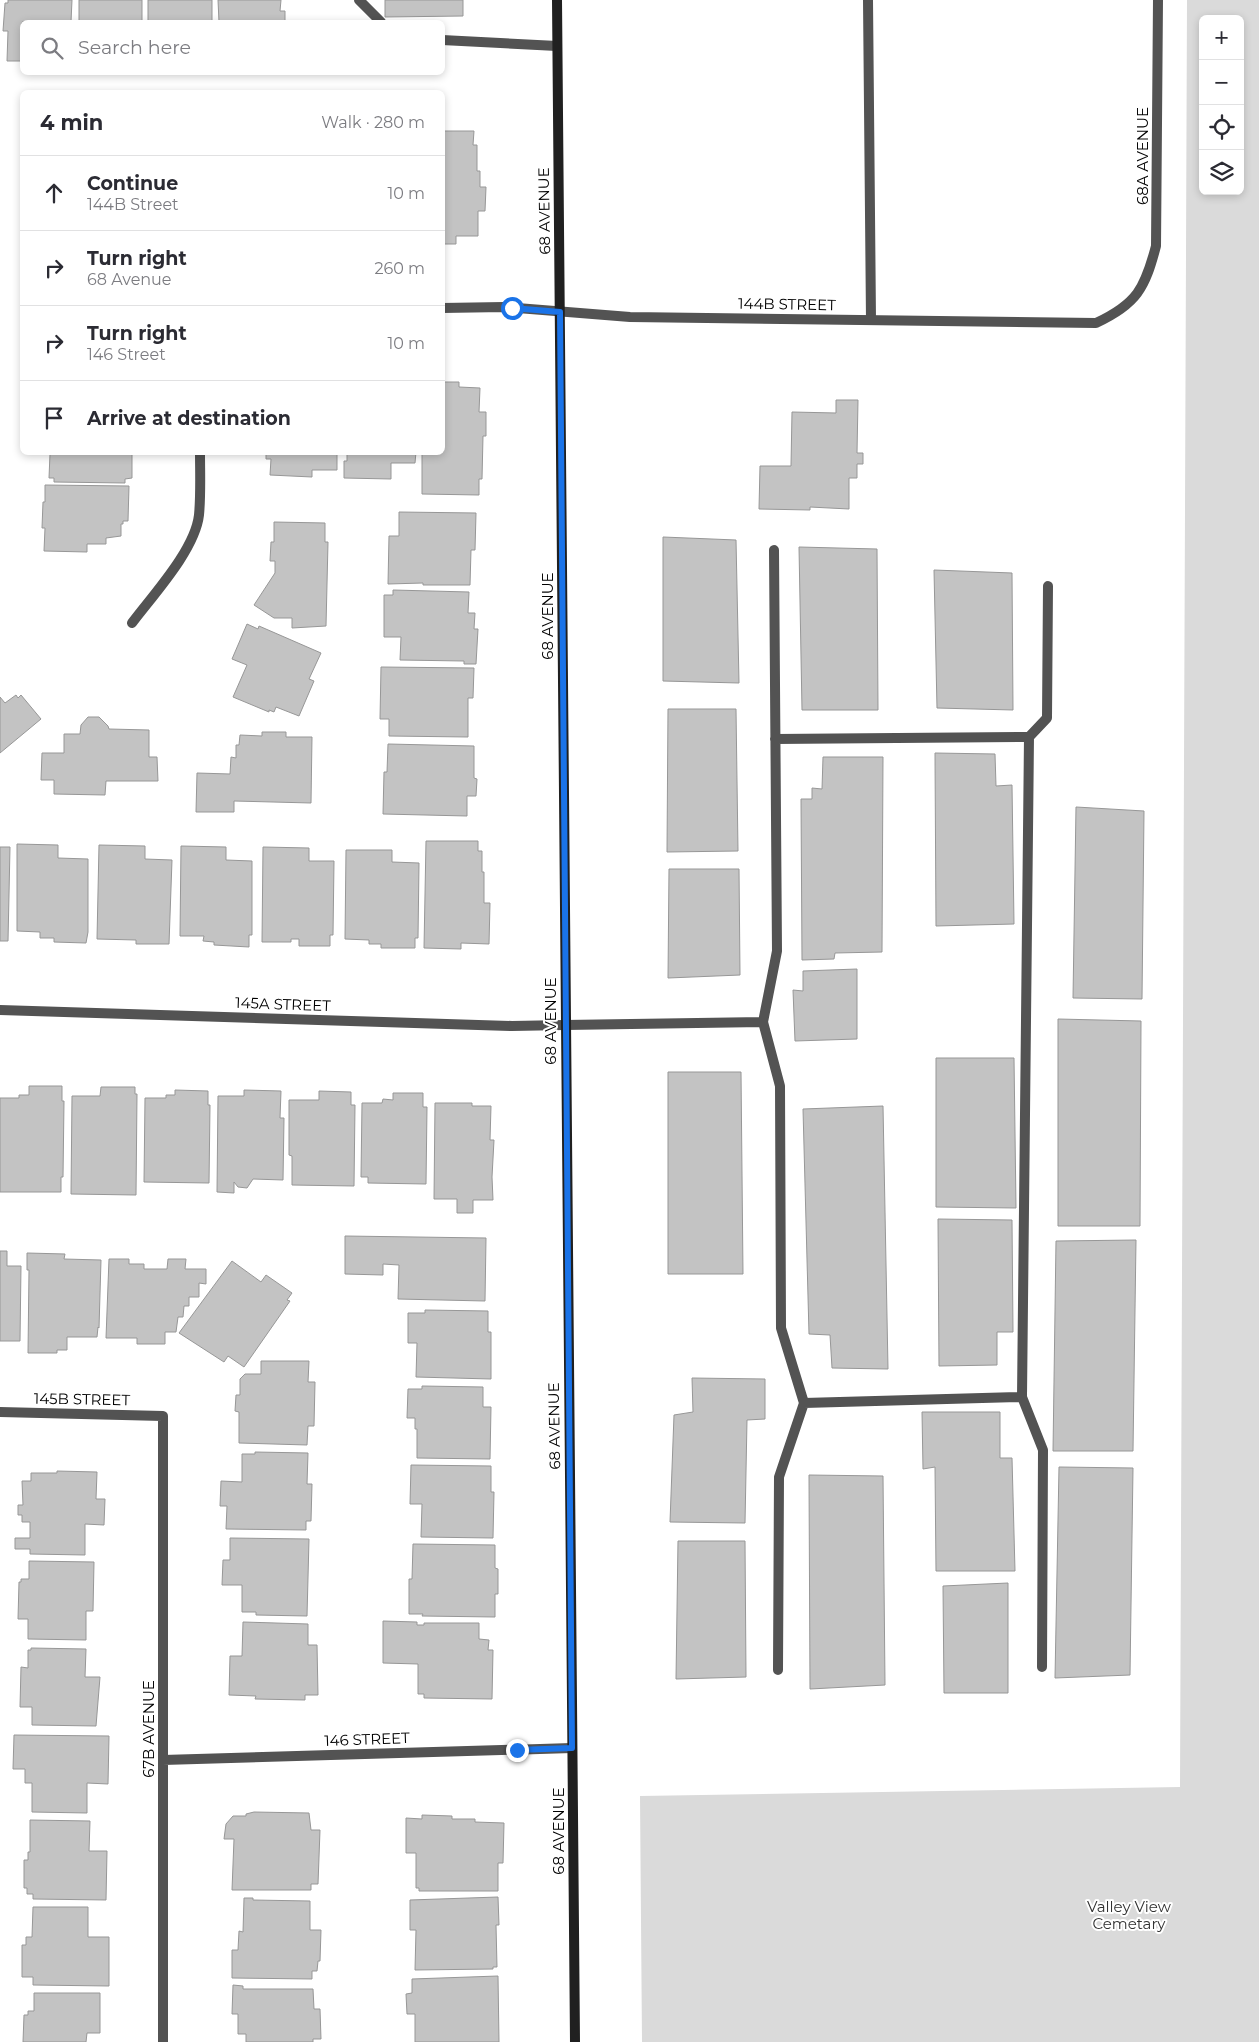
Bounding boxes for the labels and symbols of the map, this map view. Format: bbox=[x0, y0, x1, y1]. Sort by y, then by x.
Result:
street label: 68A AVENUE bbox=[1133, 107, 1152, 205]
street label: 68 AVENUE bbox=[534, 167, 554, 255]
street label: 144B STREET bbox=[738, 294, 836, 314]
route start bbox=[501, 297, 524, 320]
street label: 68 AVENUE bbox=[538, 572, 557, 660]
street label: 68 AVENUE bbox=[541, 977, 560, 1065]
street label: 145A STREET bbox=[235, 993, 332, 1015]
street label: 68 AVENUE bbox=[544, 1382, 564, 1470]
street label: 145B STREET bbox=[34, 1389, 131, 1409]
street label: 67B AVENUE bbox=[139, 1680, 158, 1778]
street label: 146 STREET bbox=[324, 1728, 410, 1750]
route end bbox=[506, 1739, 529, 1762]
street label: 68 AVENUE bbox=[549, 1787, 568, 1875]
park label: Valley View Cemetary bbox=[1087, 1897, 1172, 1933]

